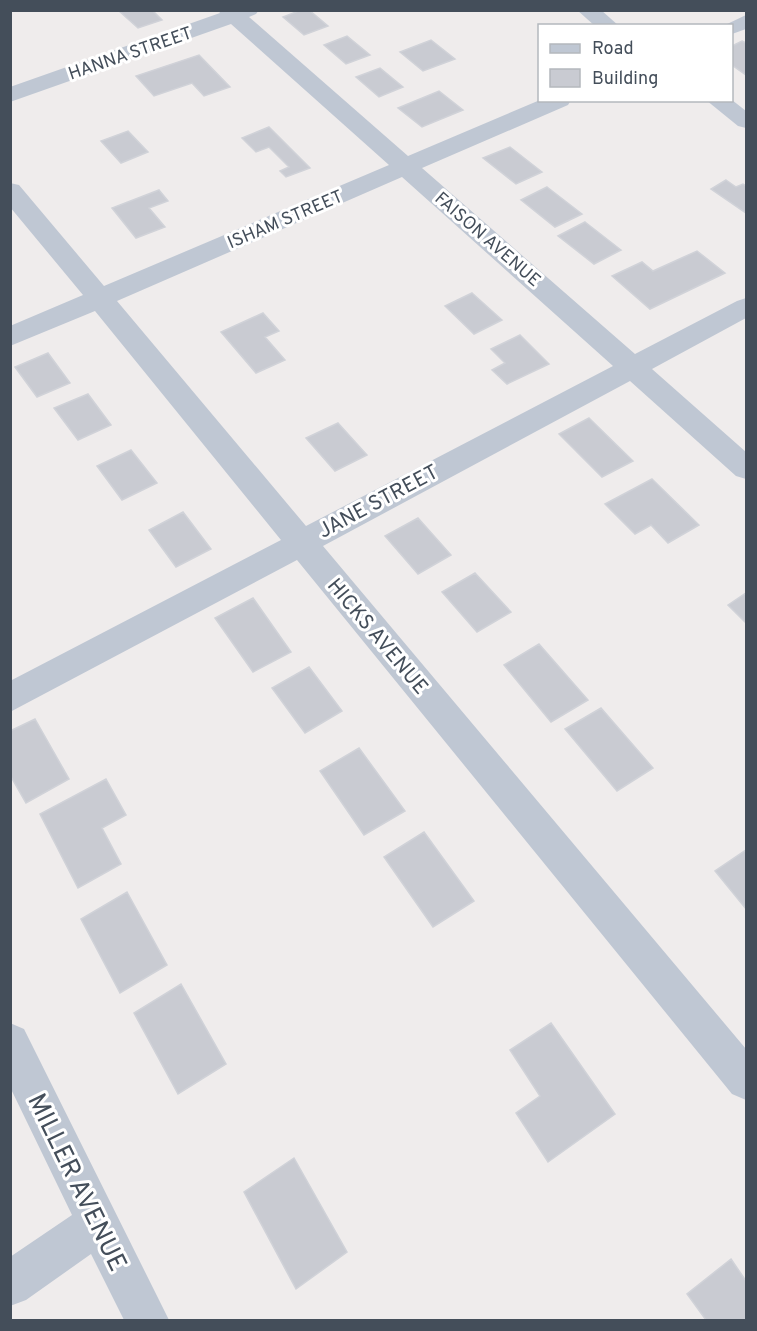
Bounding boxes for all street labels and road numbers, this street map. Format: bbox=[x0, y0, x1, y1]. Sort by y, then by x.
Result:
street label: HANNA STREET bbox=[65, 22, 196, 86]
street label: ISHAM STREET bbox=[224, 186, 347, 255]
street label: FAISON AVENUE bbox=[429, 188, 545, 293]
street label: JANE STREET bbox=[314, 459, 443, 545]
street label: HICKS AVENUE bbox=[320, 573, 433, 701]
street label: MILLER AVENUE bbox=[18, 1089, 133, 1277]

